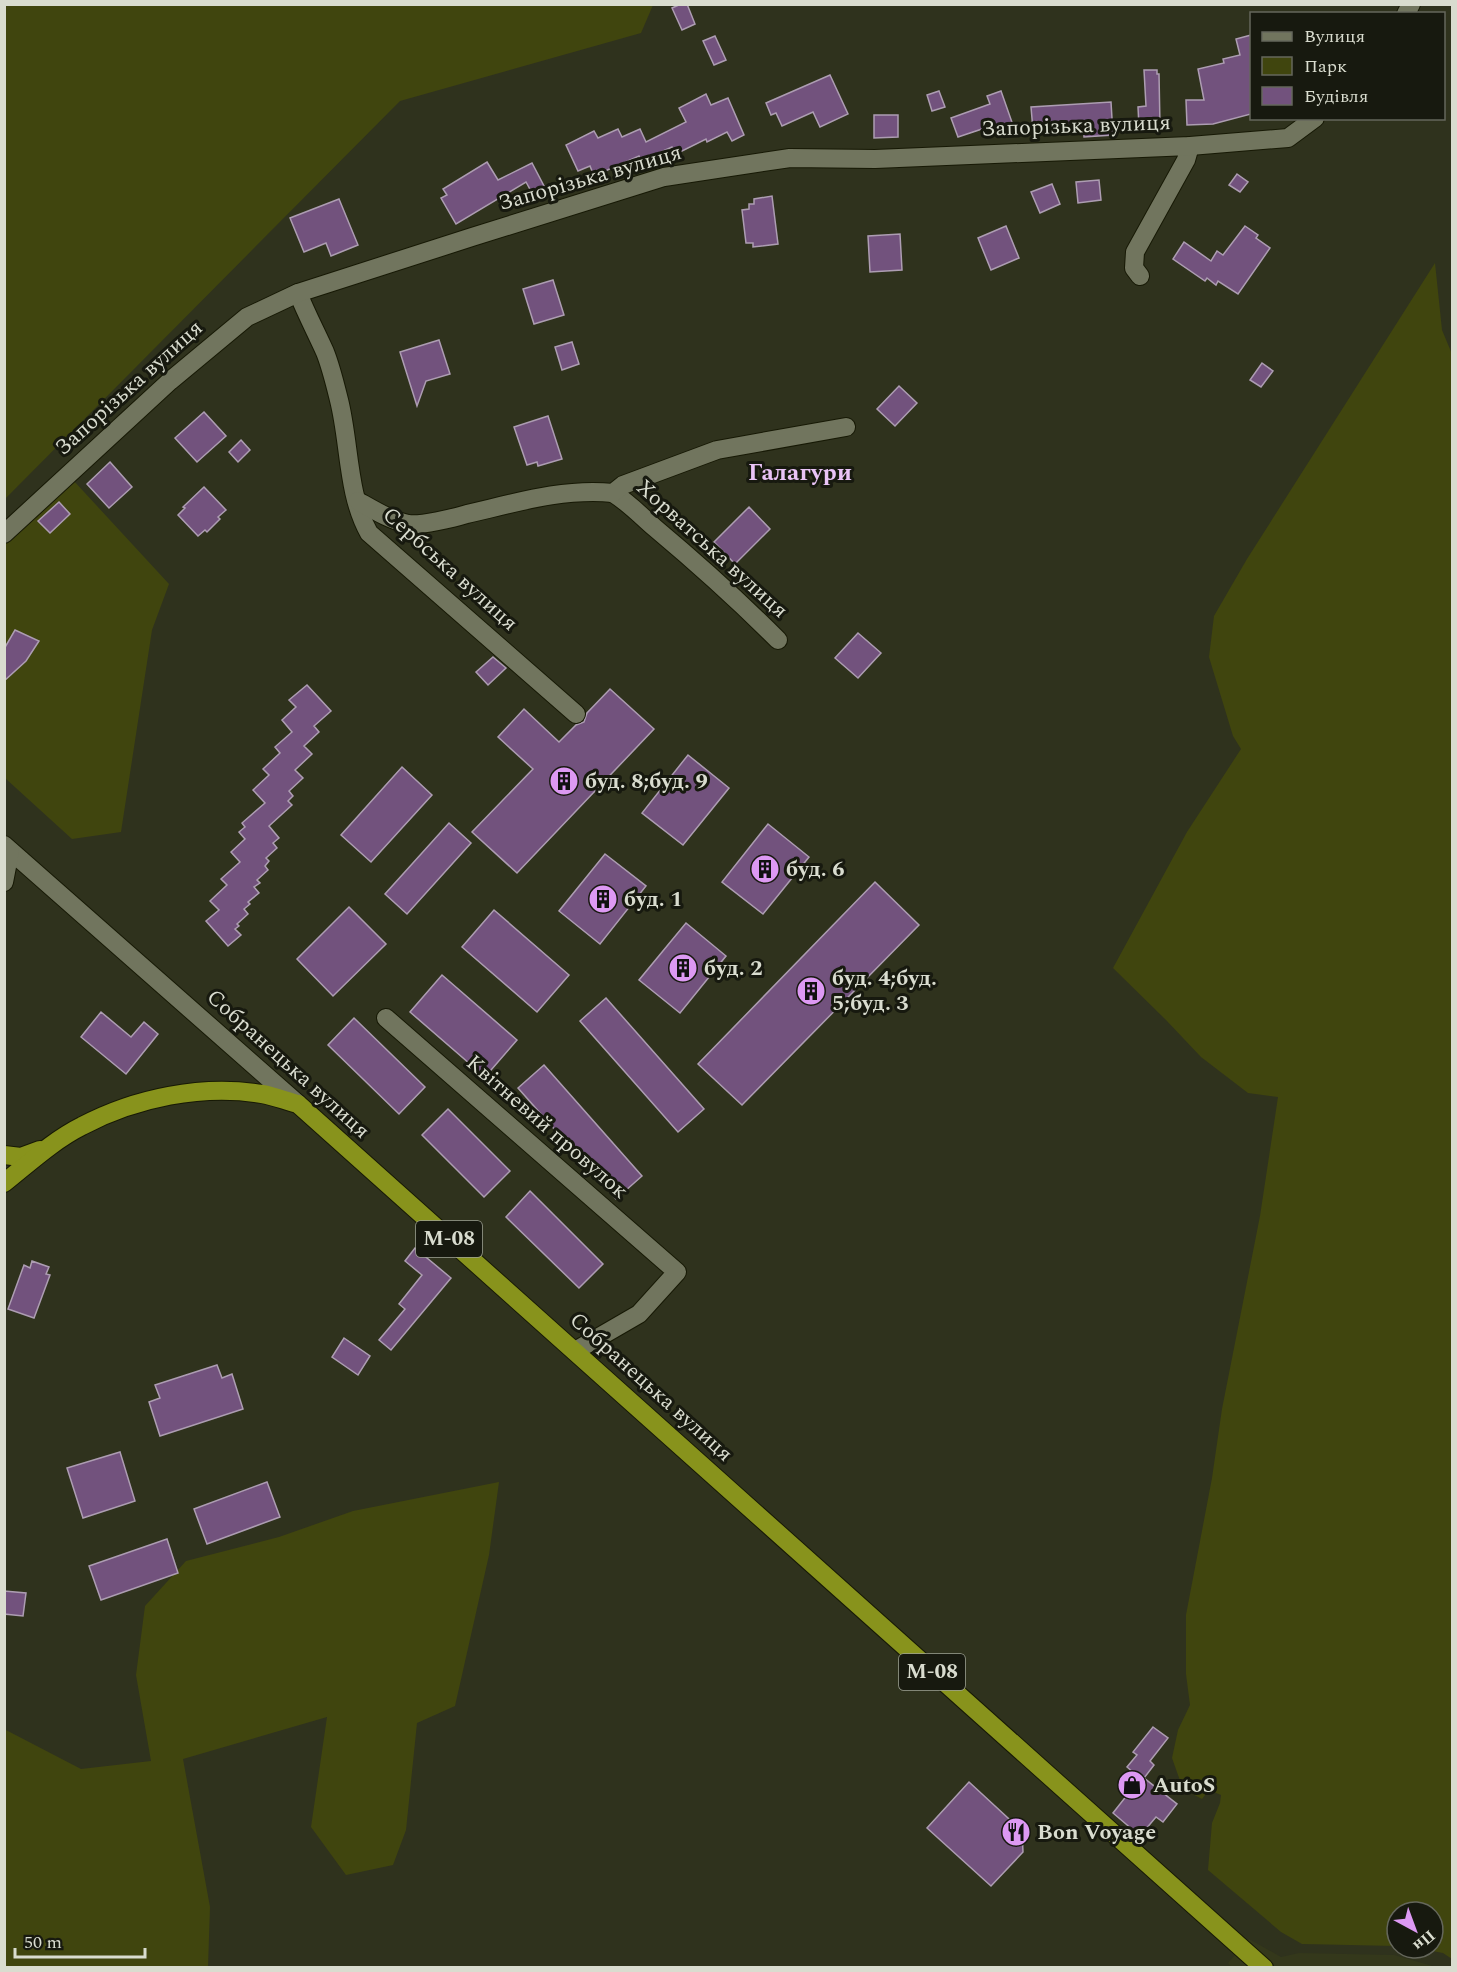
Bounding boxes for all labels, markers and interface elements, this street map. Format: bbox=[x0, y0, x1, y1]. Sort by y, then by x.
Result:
legend bbox=[1250, 12, 1445, 120]
text: Вулиця bbox=[1304, 23, 1365, 50]
text: Парк bbox=[1304, 53, 1347, 80]
text: Будівля bbox=[1304, 83, 1368, 110]
street label: Запорізька вулиця bbox=[981, 106, 1171, 146]
street label: Запорізька вулиця bbox=[494, 136, 686, 220]
street label: Запорізька вулиця bbox=[48, 312, 210, 464]
district label: Галагури bbox=[748, 455, 852, 491]
street label: Хорватська вулиця bbox=[629, 472, 795, 626]
street label: Сербська вулиця bbox=[375, 499, 525, 639]
building icon: буд. 8;буд. 9 bbox=[548, 765, 580, 797]
place label: буд. 8;буд. 9 bbox=[585, 765, 708, 798]
building icon: буд. 6 bbox=[749, 853, 781, 885]
place label: буд. 6 bbox=[786, 853, 845, 886]
building icon: буд. 1 bbox=[587, 883, 619, 915]
place label: буд. 1 bbox=[624, 883, 683, 916]
building icon: буд. 2 bbox=[667, 952, 699, 984]
place label: буд. 2 bbox=[704, 952, 763, 985]
place label: буд. 4;буд. 5;буд. 3 bbox=[832, 962, 937, 1020]
building icon: буд. 4;буд. 5;буд. 3 bbox=[795, 975, 827, 1007]
street label: Собранецька вулиця bbox=[199, 981, 377, 1147]
street label: Квітневий провулок bbox=[458, 1047, 636, 1207]
road number: М-08 bbox=[416, 1221, 482, 1257]
street label: Собранецька вулиця bbox=[562, 1304, 740, 1470]
road number: М-08 bbox=[899, 1654, 965, 1690]
shop icon: AutoS bbox=[1116, 1769, 1148, 1801]
place label: AutoS bbox=[1153, 1769, 1215, 1802]
restaurant icon: Bon Voyage bbox=[1000, 1816, 1032, 1848]
place label: Bon Voyage bbox=[1037, 1816, 1156, 1849]
north arrow bbox=[1385, 1900, 1445, 1960]
scale bar bbox=[15, 1921, 146, 1959]
text: Пн bbox=[1408, 1924, 1441, 1957]
text: 50 m bbox=[24, 1929, 62, 1956]

